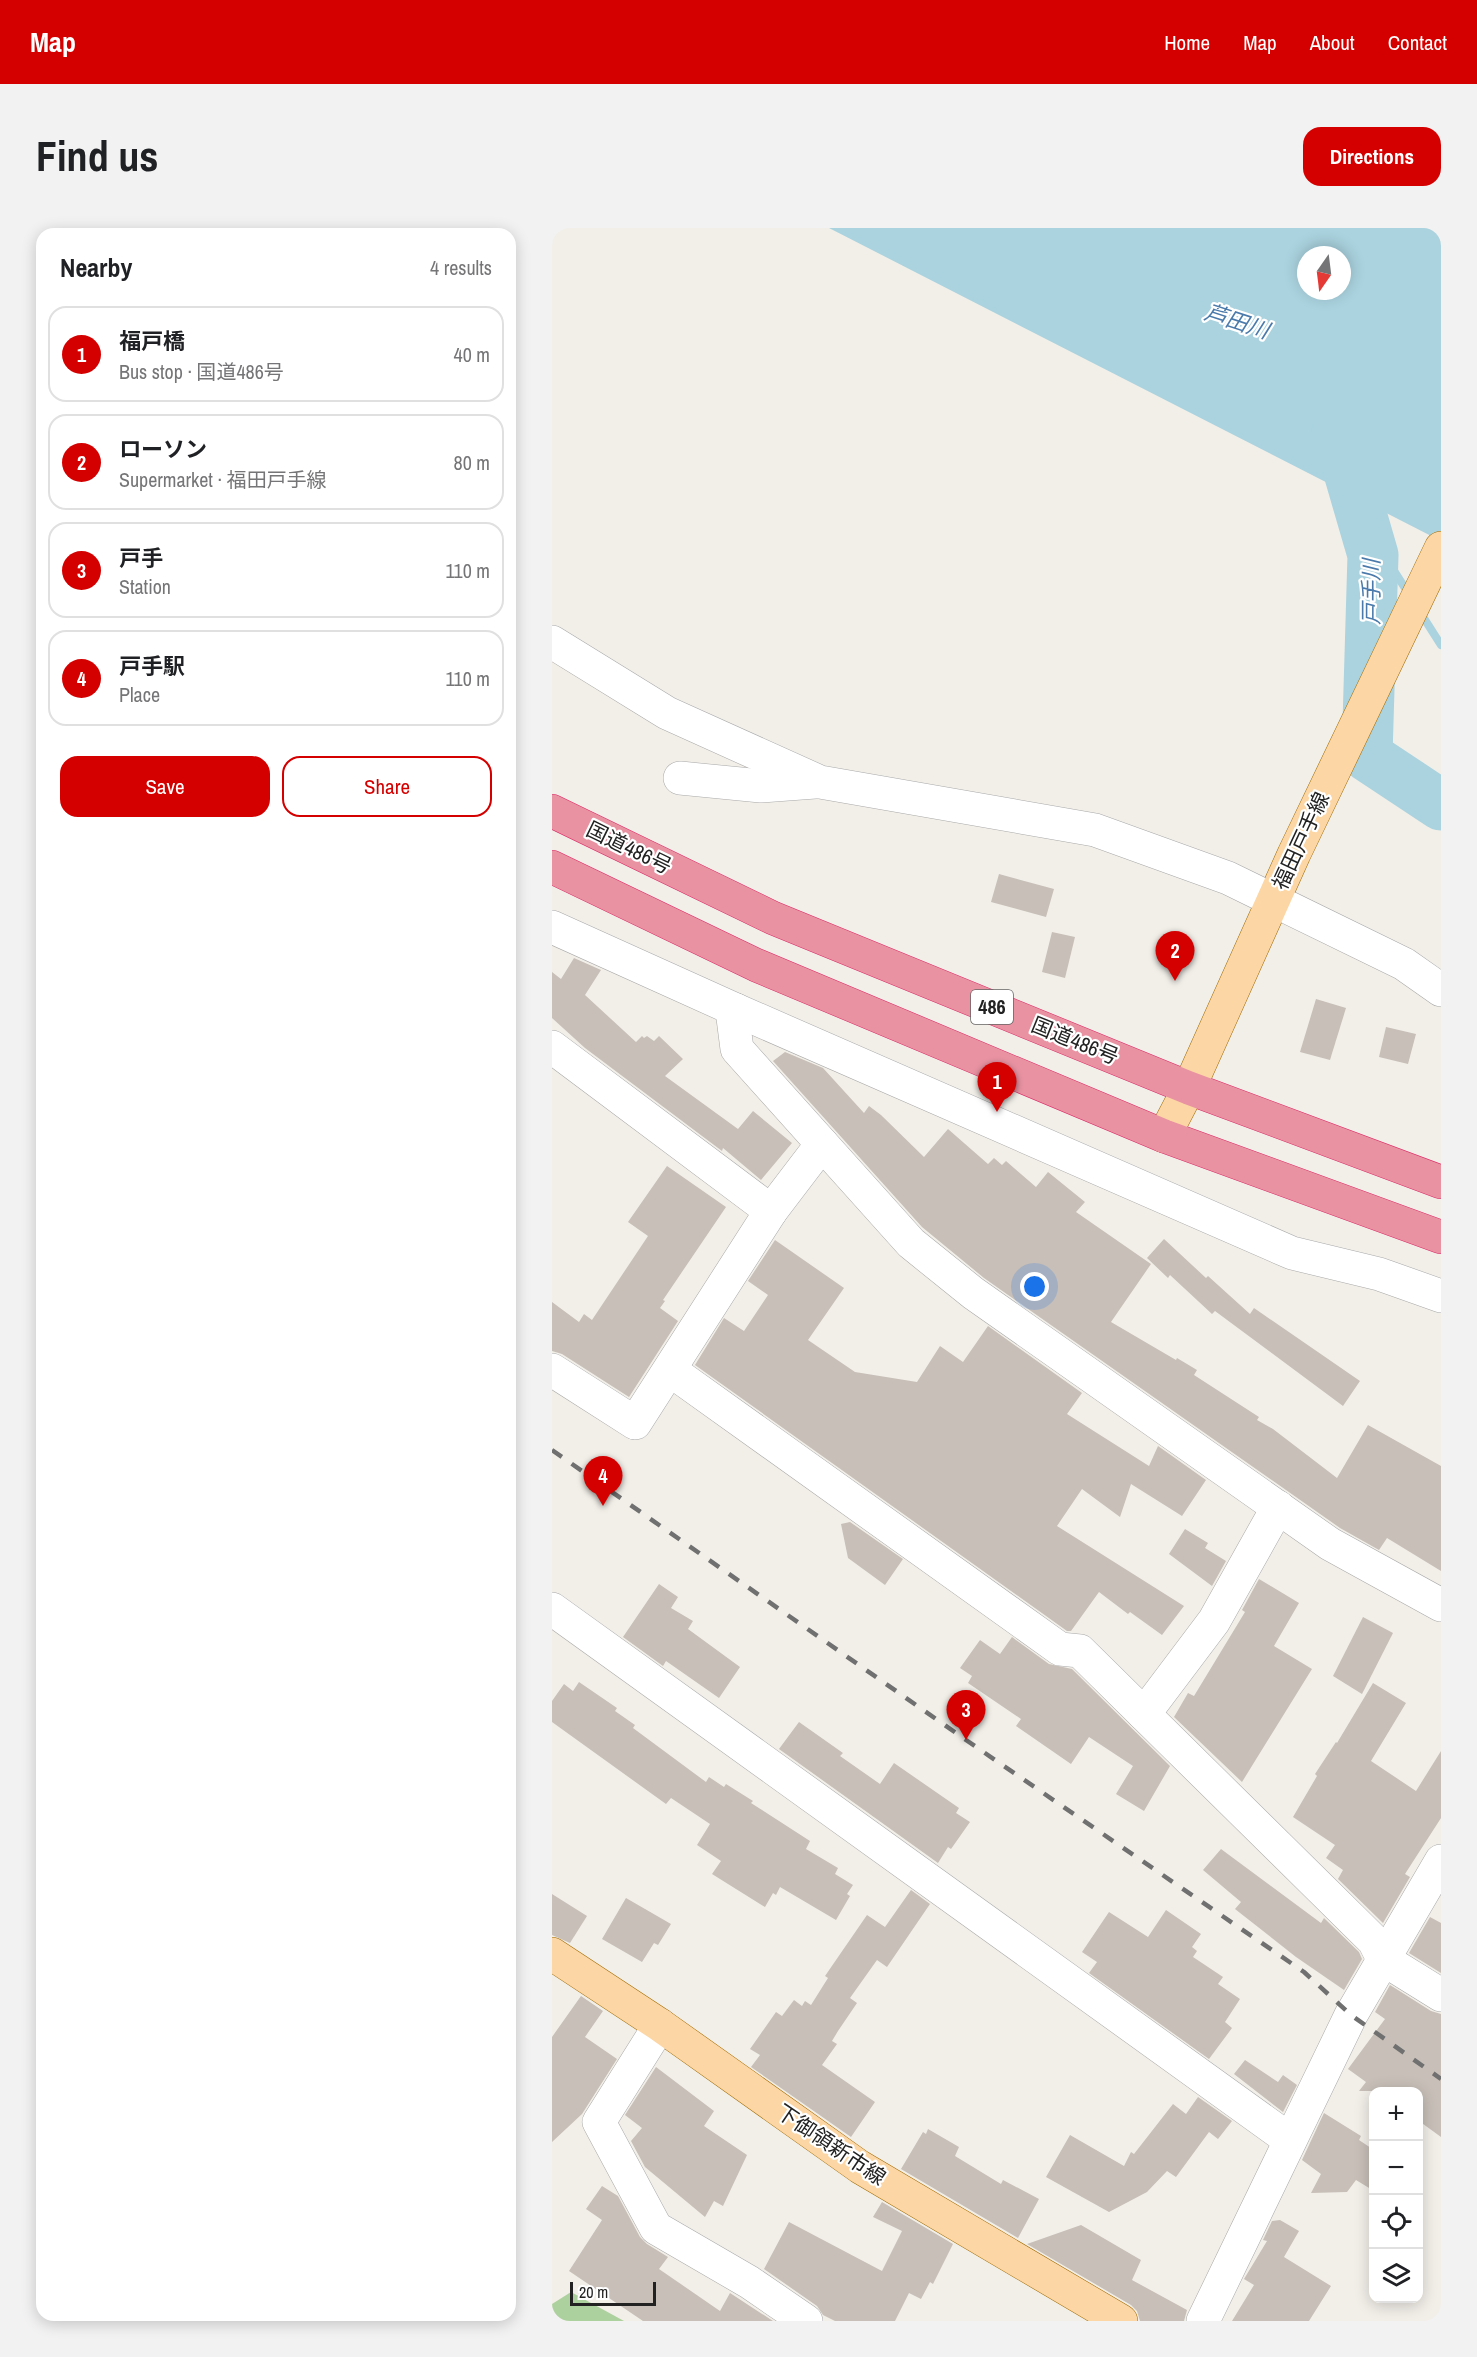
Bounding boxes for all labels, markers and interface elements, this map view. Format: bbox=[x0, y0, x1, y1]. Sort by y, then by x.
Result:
text: Map bbox=[30, 23, 76, 61]
text: Home bbox=[1164, 28, 1210, 57]
text: Map bbox=[1243, 28, 1277, 57]
text: About bbox=[1310, 28, 1355, 57]
text: Contact bbox=[1388, 28, 1447, 57]
button: Directions bbox=[1303, 127, 1441, 186]
text: Find us bbox=[36, 128, 158, 184]
north arrow bbox=[1297, 246, 1351, 300]
text: Nearby bbox=[60, 250, 132, 285]
text: 4 results bbox=[430, 254, 492, 281]
water label: 芦田川 bbox=[1201, 297, 1275, 346]
text: 福戸橋 bbox=[119, 326, 185, 356]
text: 1 bbox=[77, 341, 86, 368]
text: 40 m bbox=[454, 341, 490, 368]
text: Bus stop · 国道486号 bbox=[119, 358, 284, 385]
text: ローソン bbox=[119, 434, 207, 464]
text: 2 bbox=[77, 449, 86, 476]
text: 80 m bbox=[454, 449, 490, 476]
text: Supermarket · 福田戸手線 bbox=[119, 466, 327, 493]
text: 戸手 bbox=[119, 543, 163, 573]
text: 3 bbox=[77, 557, 86, 584]
text: 110 m bbox=[446, 557, 490, 584]
water label: 戸手川 bbox=[1356, 557, 1386, 625]
text: Station bbox=[119, 573, 171, 600]
text: 戸手駅 bbox=[119, 651, 185, 681]
text: 4 bbox=[77, 665, 86, 692]
text: 110 m bbox=[446, 665, 490, 692]
text: Place bbox=[119, 681, 160, 708]
button: Save bbox=[60, 756, 270, 817]
button: Share bbox=[282, 756, 492, 817]
street label: 福田戸手線 bbox=[1265, 787, 1336, 894]
street label: 国道486号 bbox=[582, 814, 677, 881]
pin: 2 bbox=[1156, 932, 1194, 981]
road number: 486 bbox=[971, 990, 1013, 1024]
street label: 国道486号 bbox=[1027, 1010, 1123, 1071]
pin: 1 bbox=[978, 1062, 1016, 1112]
your location bbox=[1020, 1272, 1049, 1301]
pin: 4 bbox=[584, 1456, 622, 1506]
pin: 3 bbox=[946, 1690, 986, 1740]
map controls bbox=[1369, 2087, 1423, 2303]
button: + bbox=[1369, 2087, 1423, 2141]
street label: 下御領新市線 bbox=[771, 2097, 892, 2192]
button: − bbox=[1369, 2141, 1423, 2195]
button: locate bbox=[1369, 2195, 1423, 2249]
button: layers bbox=[1369, 2249, 1423, 2303]
scale bar bbox=[570, 2279, 656, 2306]
text: 20 m bbox=[579, 2281, 608, 2303]

